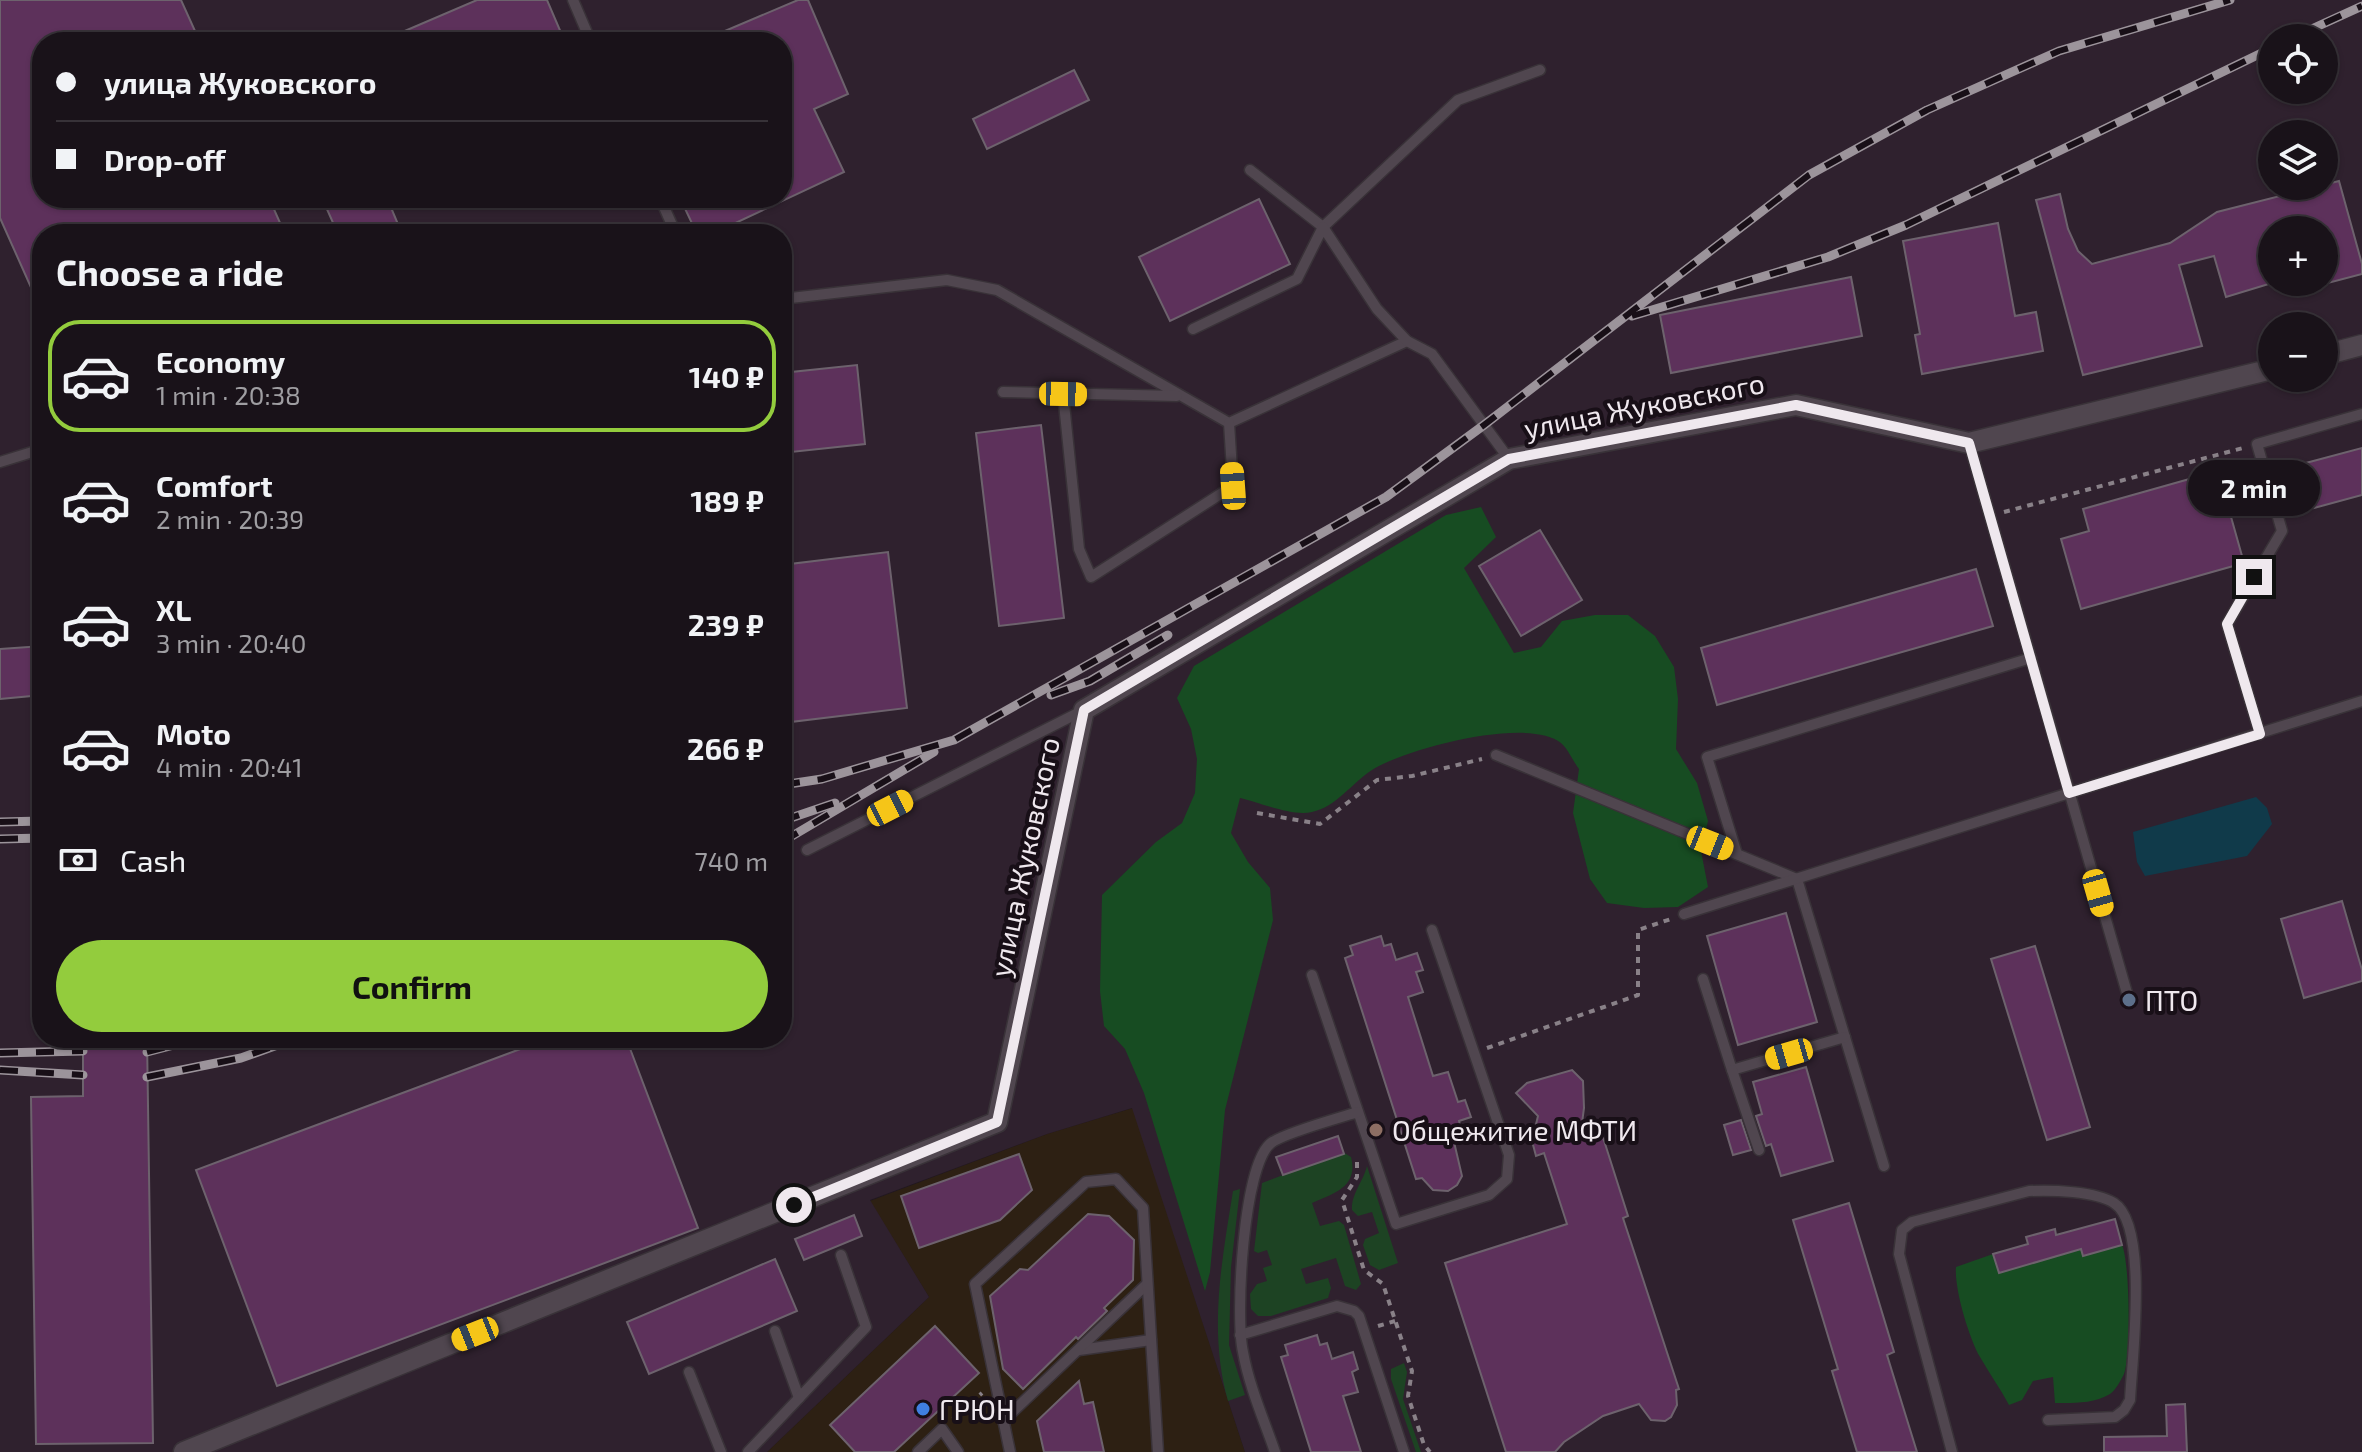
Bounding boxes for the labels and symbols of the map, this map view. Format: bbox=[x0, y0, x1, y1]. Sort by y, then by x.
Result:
street label: улица Жуковского bbox=[1521, 365, 1767, 445]
car bbox=[1039, 382, 1087, 406]
car bbox=[1219, 461, 1247, 511]
callout: 2 min bbox=[2188, 461, 2320, 517]
route end bbox=[2236, 559, 2272, 595]
street label: улица Жуковского bbox=[982, 734, 1066, 980]
car bbox=[863, 786, 917, 830]
car bbox=[1683, 823, 1737, 863]
car bbox=[2080, 867, 2116, 919]
place label: ПТО bbox=[2145, 983, 2198, 1017]
marker: ПТО bbox=[2120, 991, 2138, 1009]
car bbox=[1763, 1036, 1815, 1072]
place label: Общежитие МФТИ bbox=[1392, 1113, 1637, 1147]
marker: Общежитие МФТИ bbox=[1367, 1121, 1385, 1139]
route start bbox=[776, 1187, 812, 1223]
car bbox=[448, 1314, 502, 1354]
place label: ГРЮН bbox=[939, 1392, 1015, 1426]
marker: ГРЮН bbox=[914, 1400, 932, 1418]

